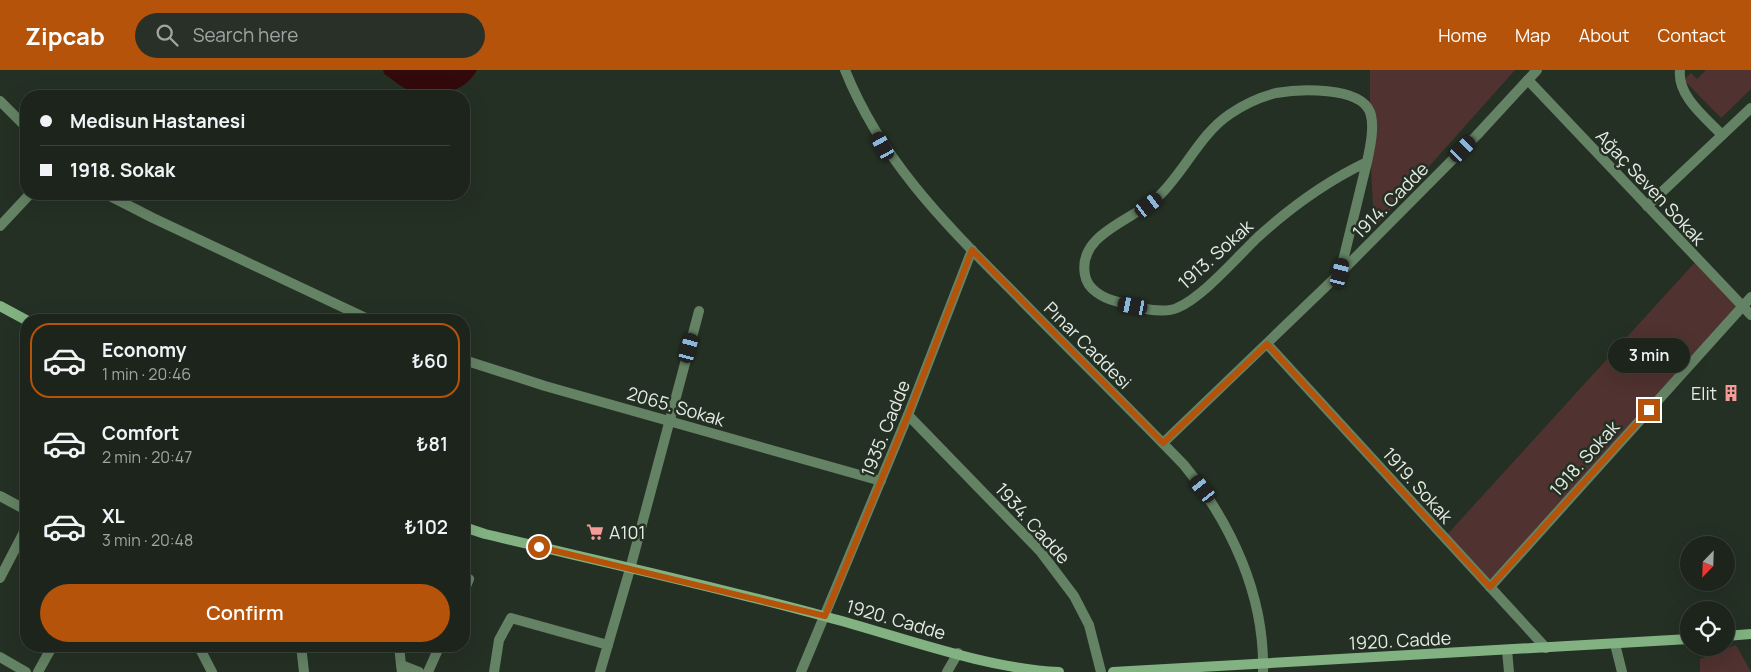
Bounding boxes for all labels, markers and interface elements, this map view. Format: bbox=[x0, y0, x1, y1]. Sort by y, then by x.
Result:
search box bbox=[135, 13, 485, 58]
text: Zipcab bbox=[25, 19, 105, 52]
icon: search bbox=[153, 21, 181, 49]
text: Search here bbox=[193, 22, 298, 48]
text: Home bbox=[1438, 23, 1487, 47]
text: Map bbox=[1515, 23, 1551, 47]
text: About bbox=[1579, 23, 1629, 47]
text: Contact bbox=[1657, 23, 1726, 47]
text: Medisun Hastanesi bbox=[70, 108, 246, 134]
street label: Ağaç Seven Sokak bbox=[1591, 124, 1712, 251]
car bbox=[869, 129, 896, 163]
car bbox=[1447, 133, 1478, 165]
text: 1918. Sokak bbox=[70, 157, 175, 183]
street label: 1914. Cadde bbox=[1347, 157, 1433, 243]
car bbox=[1132, 190, 1165, 220]
street label: 1913. Sokak bbox=[1172, 213, 1258, 294]
car bbox=[1329, 257, 1350, 289]
street label: Pınar Caddesi bbox=[1039, 296, 1137, 394]
car bbox=[1116, 296, 1149, 316]
car bbox=[677, 332, 700, 364]
text: Economy bbox=[102, 337, 186, 363]
icon: car bbox=[42, 338, 87, 383]
callout: 3 min bbox=[1608, 338, 1690, 372]
text: 3 min bbox=[1629, 344, 1669, 366]
text: ₺60 bbox=[412, 348, 448, 374]
text: 1 min · 20:46 bbox=[102, 363, 191, 385]
street label: 1935. Cadde bbox=[855, 376, 915, 480]
street label: 2065. Sokak bbox=[624, 381, 729, 432]
place label: Elit bbox=[1691, 381, 1717, 405]
building icon: Elit bbox=[1721, 383, 1741, 403]
route end bbox=[1638, 399, 1660, 421]
street label: 1918. Sokak bbox=[1544, 414, 1625, 501]
text: Comfort bbox=[102, 420, 179, 446]
icon: car bbox=[42, 421, 87, 466]
text: ₺81 bbox=[416, 431, 448, 457]
street label: 1919. Sokak bbox=[1378, 442, 1459, 529]
text: 2 min · 20:47 bbox=[102, 446, 192, 468]
car bbox=[1187, 473, 1218, 505]
street label: 1934. Cadde bbox=[990, 477, 1076, 569]
text: XL bbox=[102, 503, 125, 529]
icon: car bbox=[42, 504, 87, 549]
text: ₺102 bbox=[404, 514, 448, 540]
place label: A101 bbox=[609, 520, 645, 544]
supermarket icon: A101 bbox=[585, 522, 605, 542]
text: 3 min · 20:48 bbox=[102, 529, 193, 551]
route start bbox=[528, 536, 550, 558]
north arrow bbox=[1680, 536, 1735, 591]
map controls bbox=[1680, 536, 1735, 656]
button: Confirm bbox=[40, 584, 450, 642]
street label: 1920. Cadde bbox=[844, 593, 948, 645]
button: locate bbox=[1680, 601, 1735, 656]
street label: 1920. Cadde bbox=[1348, 625, 1452, 655]

